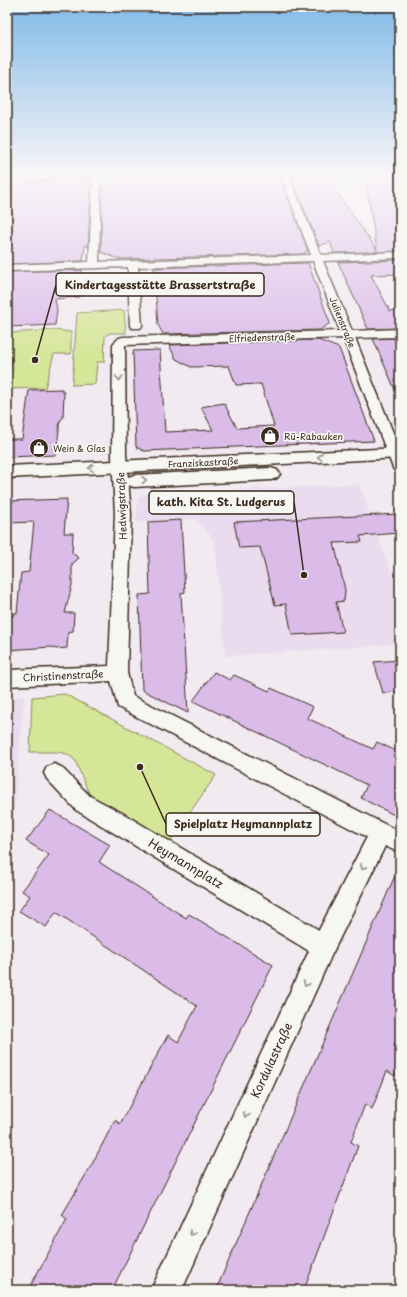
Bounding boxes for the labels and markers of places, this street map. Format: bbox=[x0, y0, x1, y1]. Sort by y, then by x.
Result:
callout: Kindertagesstätte Brassertstraße bbox=[56, 273, 264, 296]
shop icon: Rü-Rabauken bbox=[259, 425, 281, 447]
place label: Rü-Rabauken bbox=[284, 429, 343, 443]
shop icon: Wein & Glas bbox=[28, 437, 50, 459]
place label: Wein & Glas bbox=[53, 441, 106, 455]
callout: kath. Kita St. Ludgerus bbox=[149, 491, 294, 514]
callout: Spielplatz Heymannplatz bbox=[166, 813, 320, 836]

